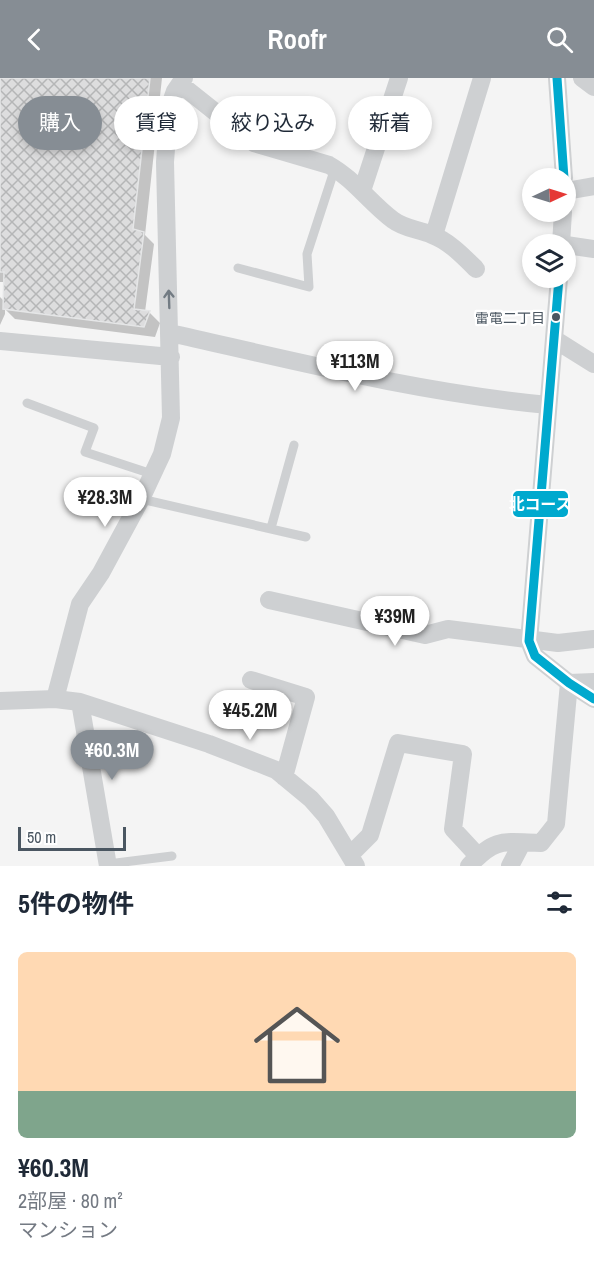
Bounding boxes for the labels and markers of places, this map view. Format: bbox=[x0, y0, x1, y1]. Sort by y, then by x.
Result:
place label: 雷電二丁目 bbox=[475, 309, 545, 327]
marker: 雷電二丁目 bbox=[550, 311, 562, 323]
pin: ¥113M bbox=[313, 341, 397, 392]
pin: ¥28.3M bbox=[56, 477, 154, 528]
pin: ¥39M bbox=[359, 596, 431, 647]
pin: ¥45.2M bbox=[201, 690, 299, 741]
pin: ¥60.3M bbox=[63, 730, 161, 781]

